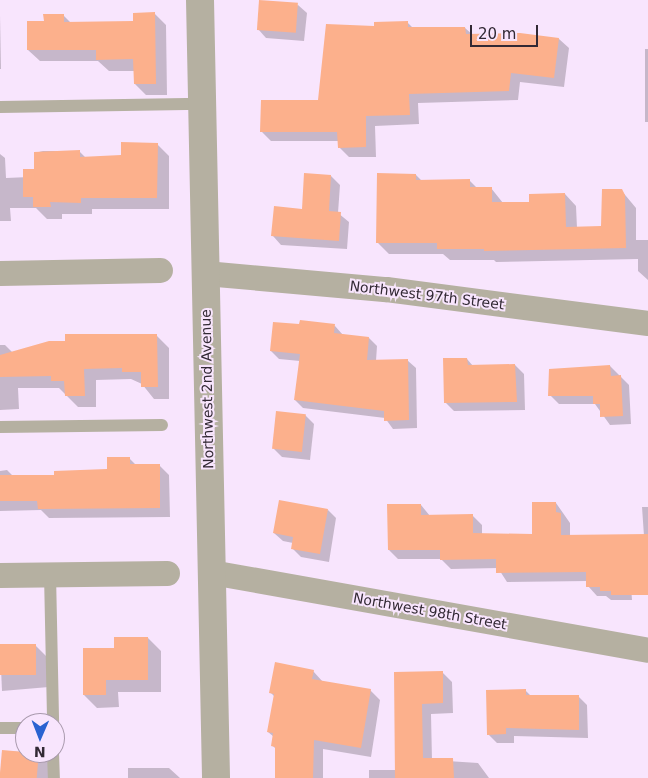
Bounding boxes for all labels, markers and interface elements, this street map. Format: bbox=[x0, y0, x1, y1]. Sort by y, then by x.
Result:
scale bar bbox=[473, 15, 540, 47]
text: 20 m bbox=[478, 25, 516, 43]
street label: Northwest 97th Street bbox=[349, 277, 505, 313]
street label: Northwest 2nd Avenue bbox=[197, 309, 217, 469]
street label: Northwest 98th Street bbox=[352, 589, 508, 633]
north arrow bbox=[15, 713, 65, 763]
text: N bbox=[34, 744, 46, 760]

